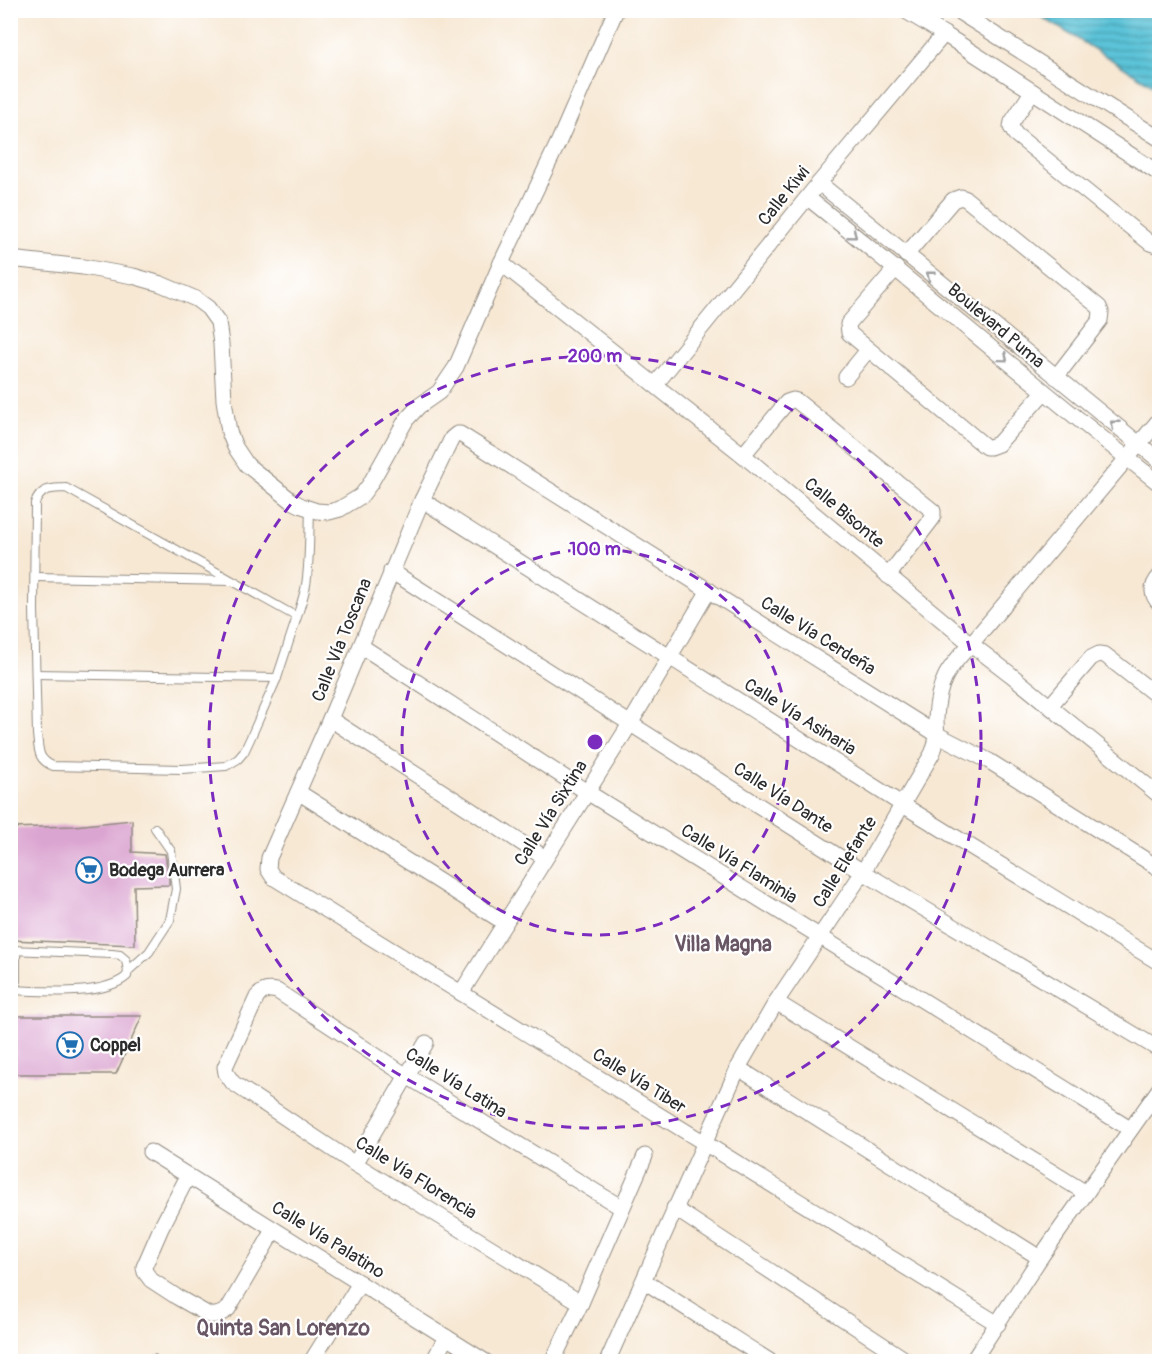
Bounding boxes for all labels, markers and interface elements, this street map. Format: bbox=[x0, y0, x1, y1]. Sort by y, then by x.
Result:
street label: Calle Kiwi bbox=[753, 161, 815, 231]
one-way arrow bbox=[846, 227, 857, 238]
one-way arrow bbox=[926, 271, 937, 282]
street label: Boulevard Puma bbox=[943, 279, 1049, 373]
text: 200 m bbox=[568, 345, 622, 368]
one-way arrow bbox=[997, 351, 1008, 362]
one-way arrow bbox=[1110, 420, 1121, 431]
street label: Calle Bisonte bbox=[799, 473, 889, 553]
text: 100 m bbox=[569, 538, 621, 561]
street label: Calle Vía Toscana bbox=[307, 575, 377, 705]
street label: Calle Vía Cerdeña bbox=[756, 591, 880, 681]
street label: Calle Vía Asinaria bbox=[740, 673, 860, 761]
centre of rings bbox=[585, 732, 605, 752]
street label: Calle Vía Sixtina bbox=[509, 756, 593, 870]
street label: Calle Vía Dante bbox=[729, 757, 837, 839]
street label: Calle Elefante bbox=[808, 812, 882, 912]
street label: Calle Vía Flaminia bbox=[676, 819, 802, 909]
supermarket icon: Bodega Aurrera bbox=[74, 855, 104, 885]
place label: Bodega Aurrera bbox=[109, 859, 225, 882]
district label: Villa Magna bbox=[674, 931, 772, 958]
supermarket icon: Coppel bbox=[55, 1030, 85, 1060]
place label: Coppel bbox=[90, 1034, 141, 1057]
street label: Calle Vía Latina bbox=[401, 1043, 511, 1123]
street label: Calle Vía Tiber bbox=[588, 1043, 691, 1119]
street label: Calle Vía Florencia bbox=[351, 1131, 481, 1225]
street label: Calle Vía Palatino bbox=[267, 1196, 389, 1284]
district label: Quinta San Lorenzo bbox=[196, 1315, 370, 1342]

